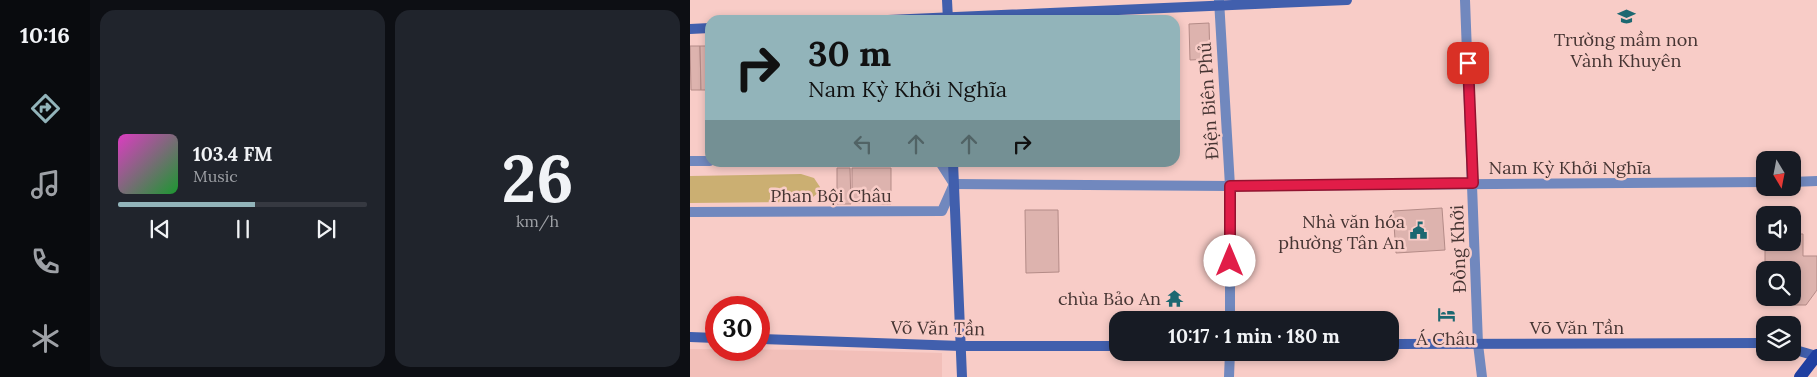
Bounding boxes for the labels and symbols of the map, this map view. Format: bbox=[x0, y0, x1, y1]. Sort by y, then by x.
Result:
school or university icon: Trường mầm non Vành Khuyên bbox=[1616, 6, 1636, 26]
place label: Trường mầm non Vành Khuyên bbox=[1554, 28, 1698, 72]
street label: Điện Biên Phủ bbox=[1192, 41, 1224, 161]
pin bbox=[1447, 42, 1489, 84]
north arrow bbox=[1756, 151, 1801, 196]
street label: Nam Kỳ Khởi Nghĩa bbox=[1489, 156, 1651, 179]
street label: Phan Bội Châu bbox=[770, 184, 892, 207]
street label: Đồng Khởi bbox=[1445, 205, 1471, 293]
place label: Nhà văn hóa phường Tân An bbox=[1278, 210, 1405, 254]
public building icon: Nhà văn hóa phường Tân An bbox=[1409, 221, 1429, 241]
position arrow bbox=[1203, 234, 1255, 286]
place label: chùa Bảo An bbox=[1058, 287, 1161, 310]
temple icon: chùa Bảo An bbox=[1165, 288, 1185, 308]
speed limit sign: 30 bbox=[705, 296, 770, 361]
hotel icon: Á Châu bbox=[1436, 305, 1456, 325]
street label: Võ Văn Tần bbox=[890, 316, 985, 340]
street label: Võ Văn Tần bbox=[1529, 316, 1624, 339]
place label: Á Châu bbox=[1415, 327, 1476, 350]

